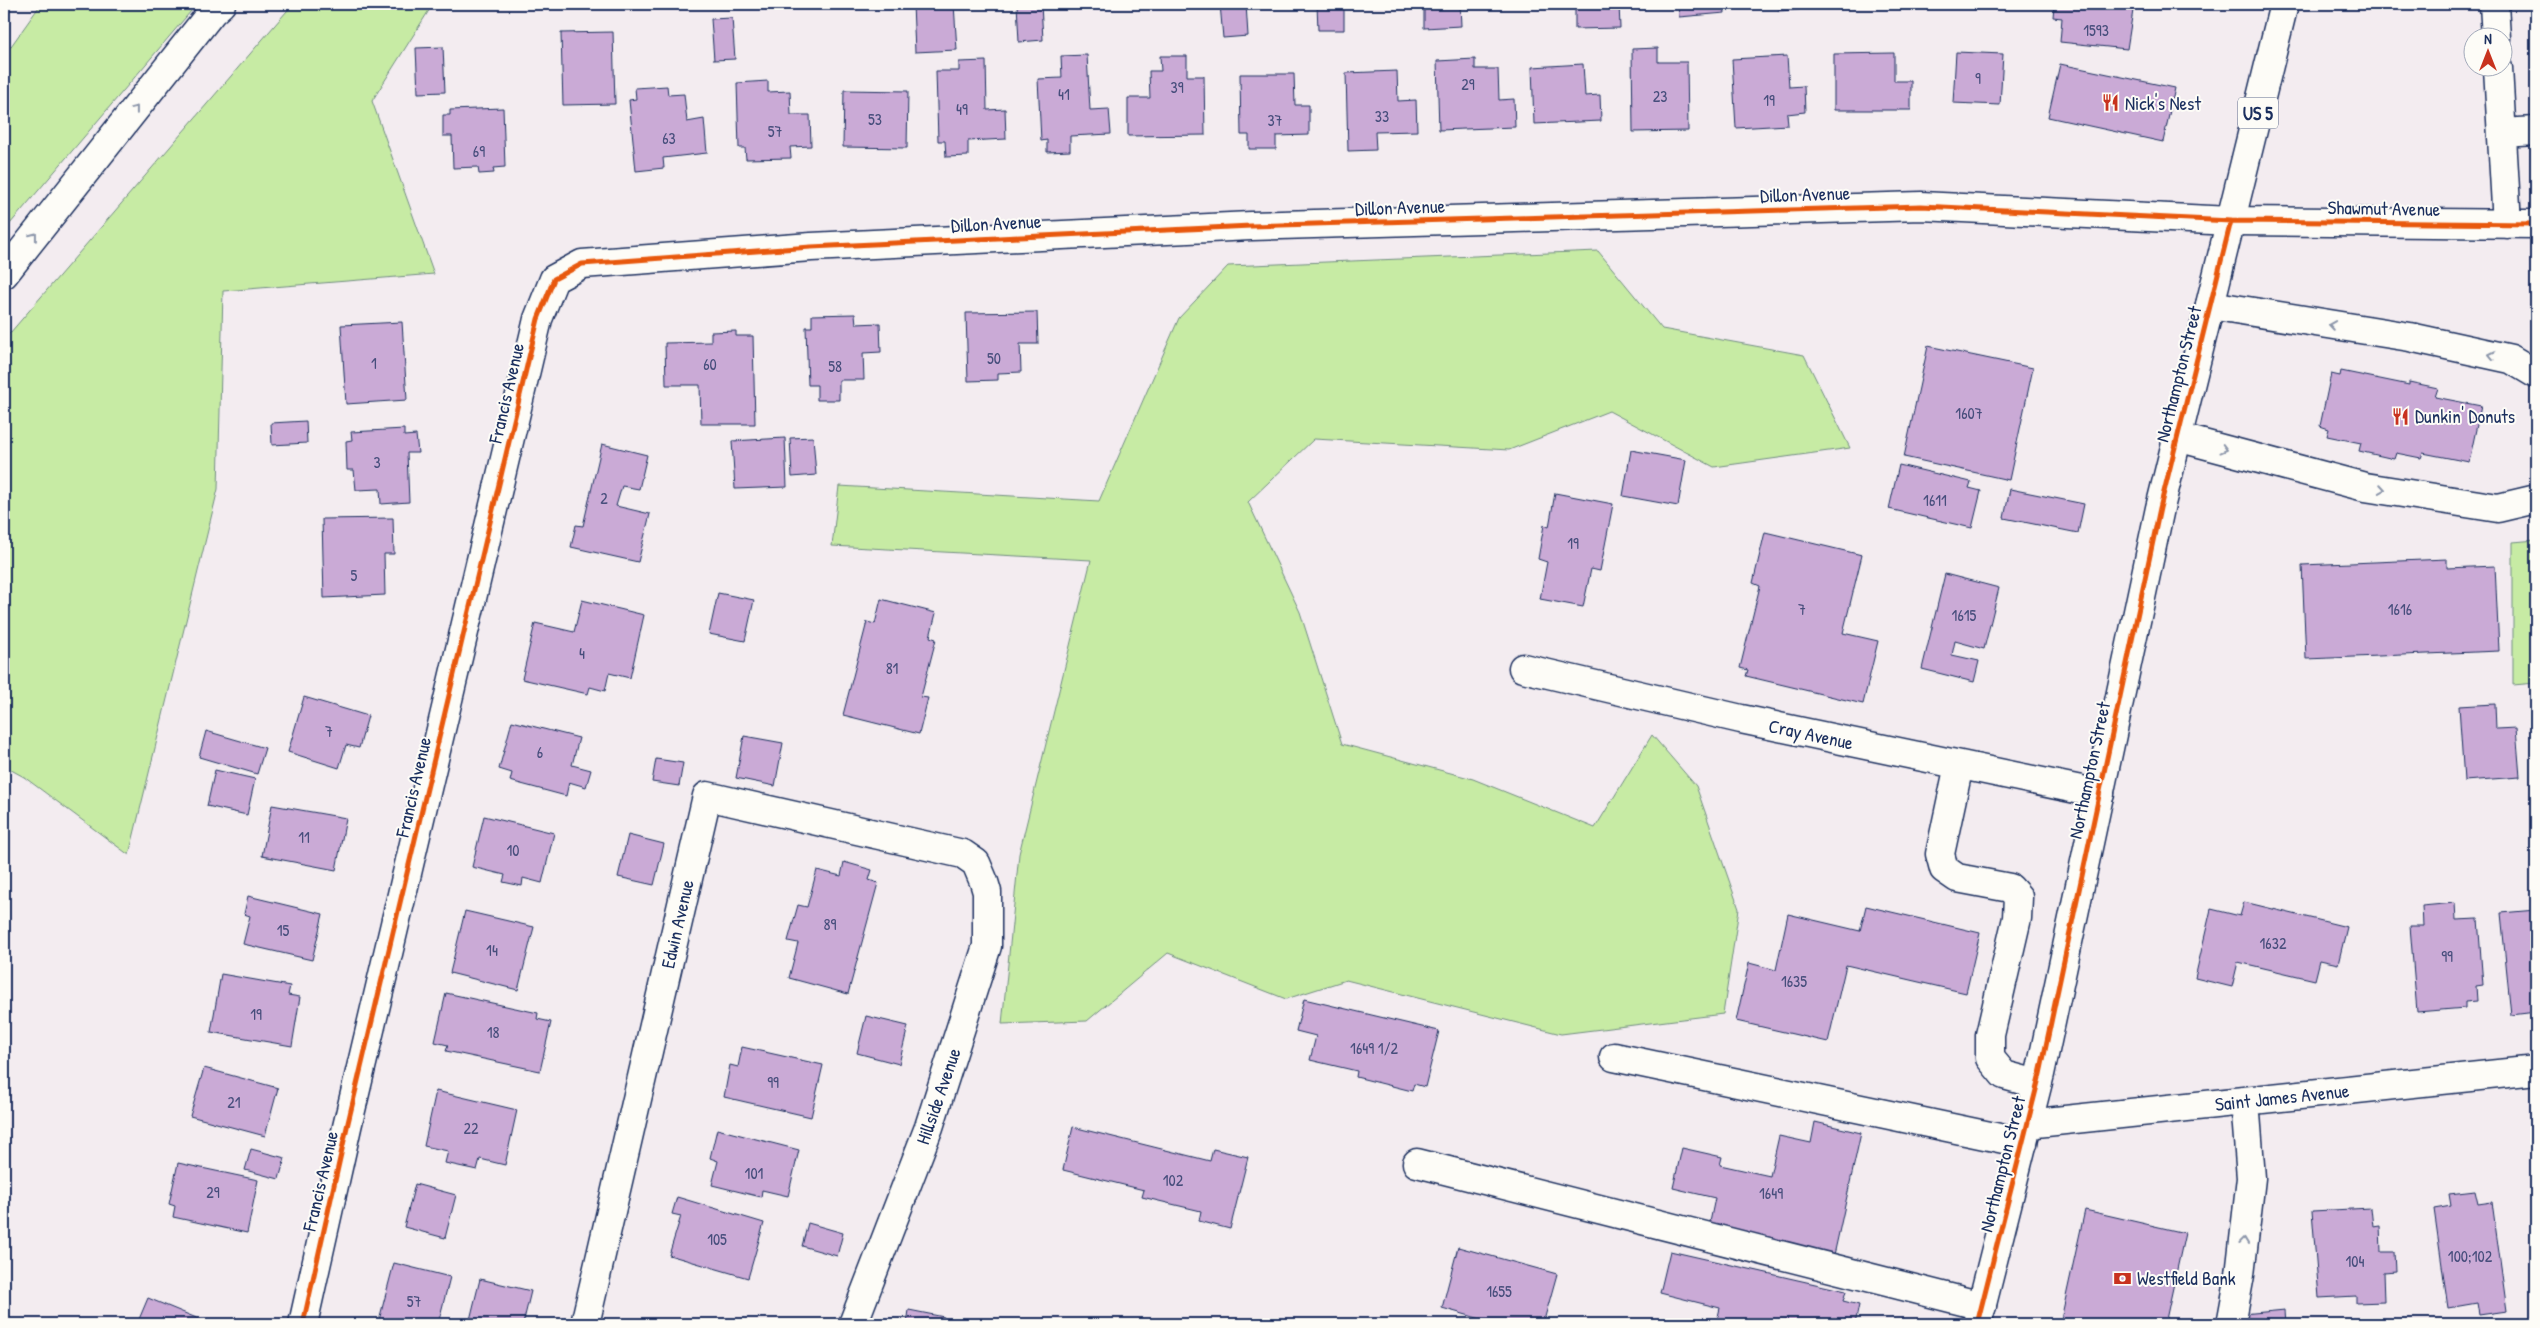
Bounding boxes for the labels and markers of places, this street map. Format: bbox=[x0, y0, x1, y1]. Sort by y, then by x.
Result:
place label: Nick's Nest bbox=[2125, 90, 2201, 116]
restaurant icon: Nick's Nest bbox=[2101, 93, 2121, 113]
place label: Dunkin' Donuts bbox=[2415, 403, 2515, 429]
restaurant icon: Dunkin' Donuts bbox=[2391, 406, 2411, 426]
place label: Westfield Bank bbox=[2137, 1265, 2236, 1291]
bank icon: Westfield Bank bbox=[2113, 1268, 2133, 1288]

